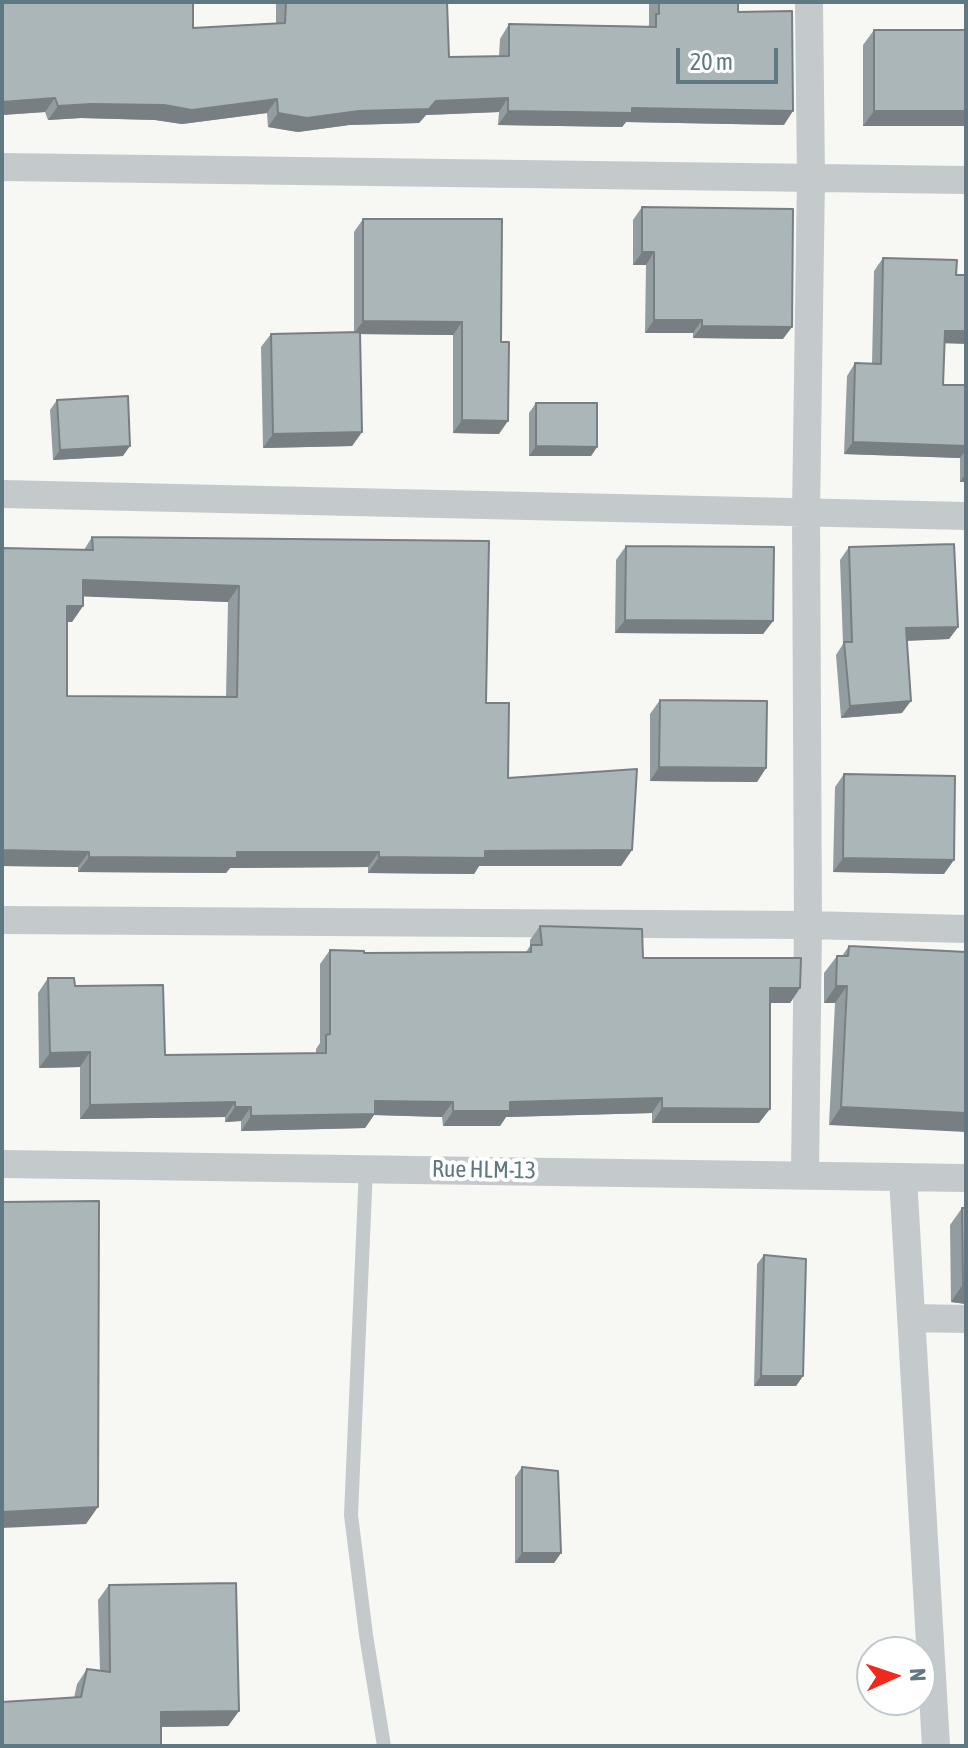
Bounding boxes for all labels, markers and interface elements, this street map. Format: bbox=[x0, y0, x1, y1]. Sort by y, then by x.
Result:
scale bar bbox=[680, 32, 782, 82]
text: 20 m bbox=[690, 48, 733, 75]
street label: Rue HLM-13 bbox=[432, 1155, 536, 1185]
north arrow bbox=[856, 1636, 936, 1716]
text: N bbox=[905, 1668, 931, 1682]

